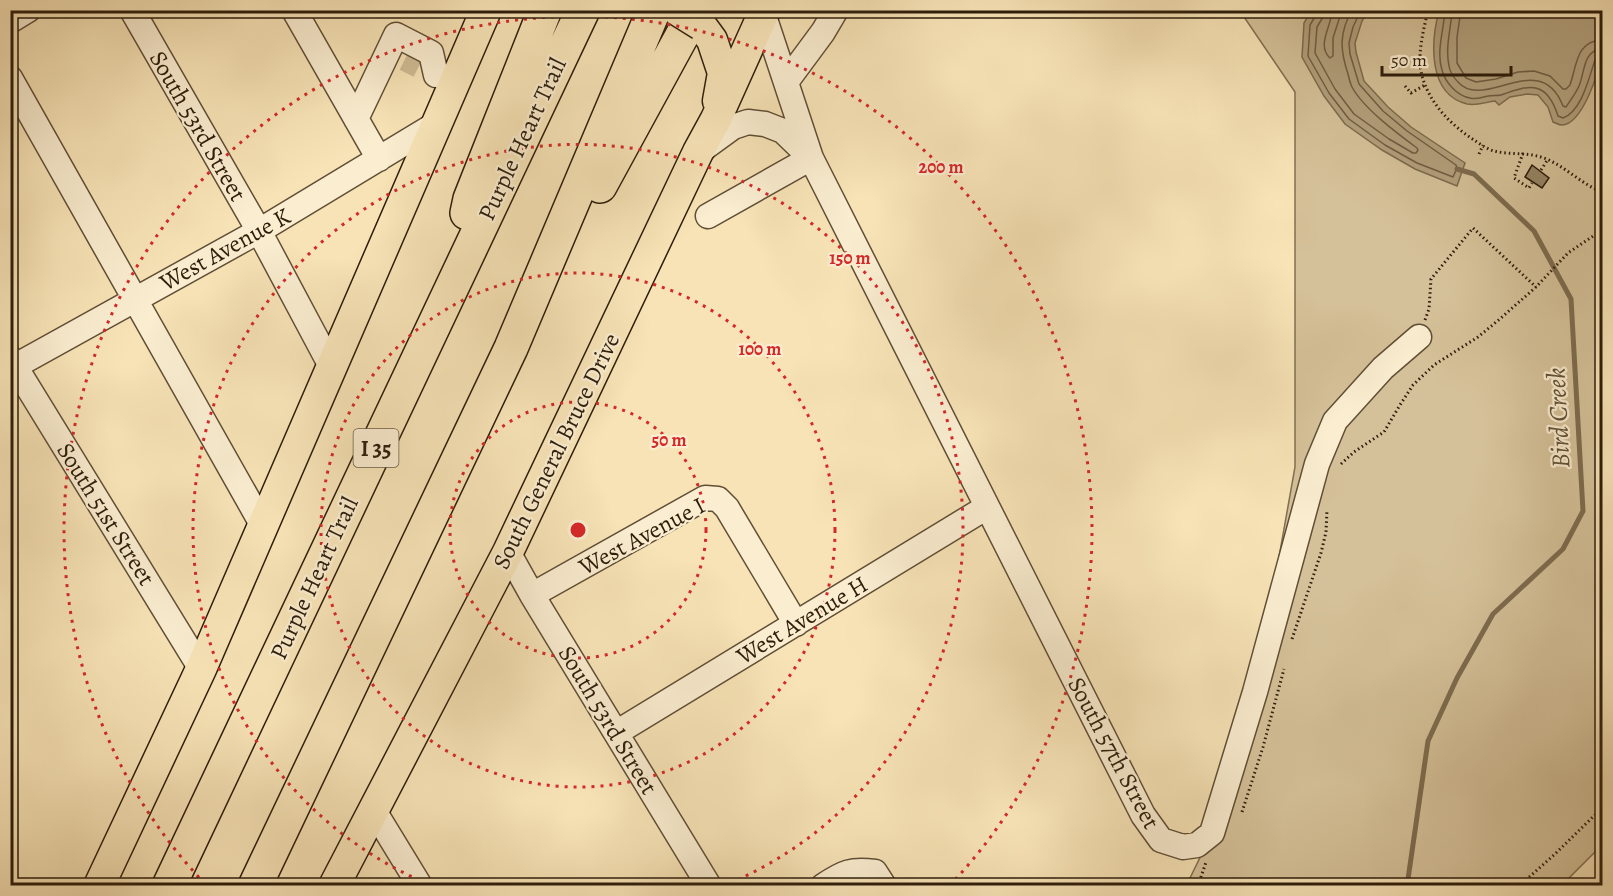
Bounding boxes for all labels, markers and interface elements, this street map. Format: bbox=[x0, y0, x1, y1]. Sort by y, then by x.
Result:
scale bar bbox=[1382, 39, 1511, 77]
street label: South 53rd Street bbox=[142, 45, 254, 207]
text: 50 m bbox=[1391, 48, 1427, 72]
street label: Purple Heart Trail bbox=[470, 52, 574, 226]
text: 200 m bbox=[918, 155, 964, 179]
street label: West Avenue K bbox=[153, 200, 296, 299]
text: 150 m bbox=[829, 246, 871, 270]
street label: South General Bruce Drive bbox=[485, 328, 627, 574]
text: 100 m bbox=[739, 337, 781, 361]
water label: Bird Creek bbox=[1538, 367, 1579, 469]
text: 50 m bbox=[652, 428, 686, 452]
road number: I 35 bbox=[354, 429, 398, 467]
street label: South 51st Street bbox=[49, 437, 163, 591]
street label: West Avenue I bbox=[572, 489, 711, 583]
street label: Purple Heart Trail bbox=[262, 491, 366, 665]
centre of rings bbox=[568, 520, 588, 540]
street label: West Avenue H bbox=[729, 568, 874, 672]
street label: South 53rd Street bbox=[551, 640, 665, 801]
street label: South 57th Street bbox=[1061, 672, 1167, 835]

